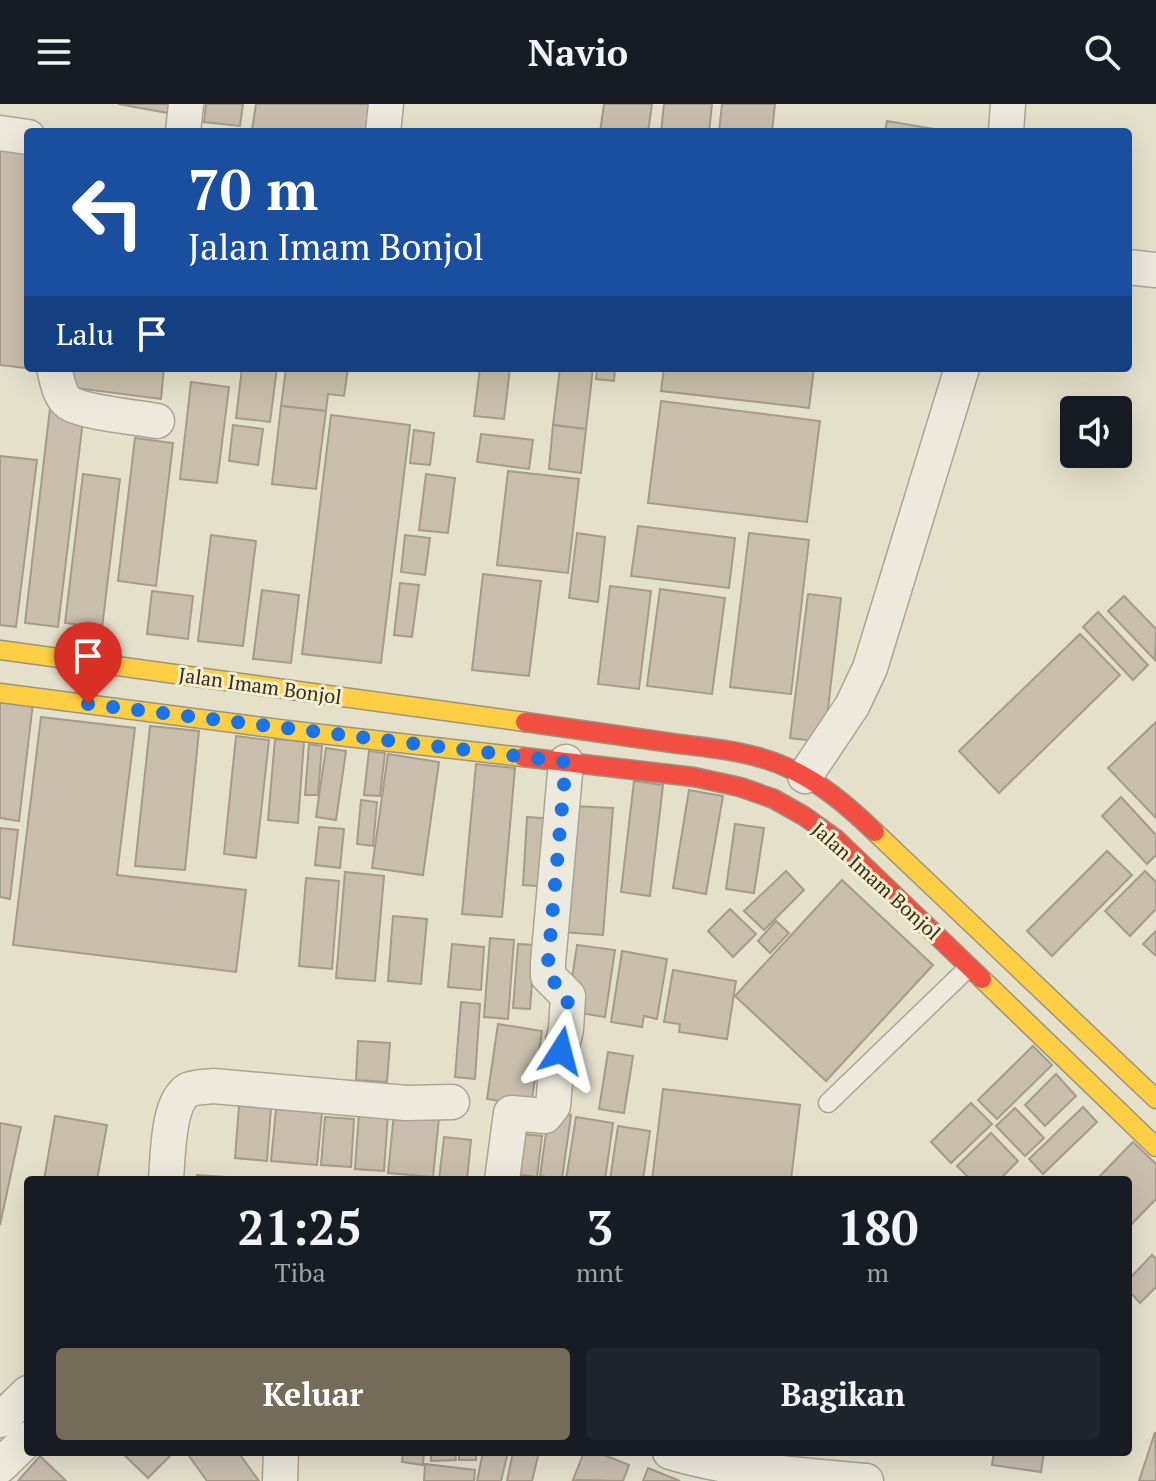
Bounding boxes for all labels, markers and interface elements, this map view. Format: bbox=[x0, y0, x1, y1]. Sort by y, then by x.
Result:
text: Navio bbox=[528, 29, 628, 76]
icon: menu bbox=[32, 30, 76, 74]
icon: search bbox=[1080, 30, 1124, 74]
text: 70 m bbox=[188, 152, 318, 226]
icon: left bbox=[56, 160, 160, 264]
text: Jalan Imam Bonjol bbox=[188, 223, 484, 270]
icon: arrive bbox=[130, 312, 174, 356]
text: Lalu bbox=[56, 314, 114, 354]
map controls bbox=[1060, 396, 1132, 468]
button: sound bbox=[1060, 396, 1132, 468]
pin bbox=[54, 622, 122, 704]
icon: arrive bbox=[66, 634, 110, 678]
street label: Jalan Imam Bonjol bbox=[177, 661, 343, 710]
street label: Jalan Imam Bonjol bbox=[806, 816, 946, 946]
position arrow bbox=[519, 1009, 603, 1093]
text: 21:25 bbox=[238, 1195, 362, 1259]
text: 3 bbox=[586, 1195, 613, 1259]
text: 180 bbox=[837, 1195, 918, 1259]
text: Tiba bbox=[274, 1255, 326, 1289]
text: mnt bbox=[576, 1255, 624, 1289]
text: m bbox=[867, 1255, 889, 1289]
button: Keluar bbox=[56, 1348, 570, 1440]
button: Bagikan bbox=[586, 1348, 1100, 1440]

